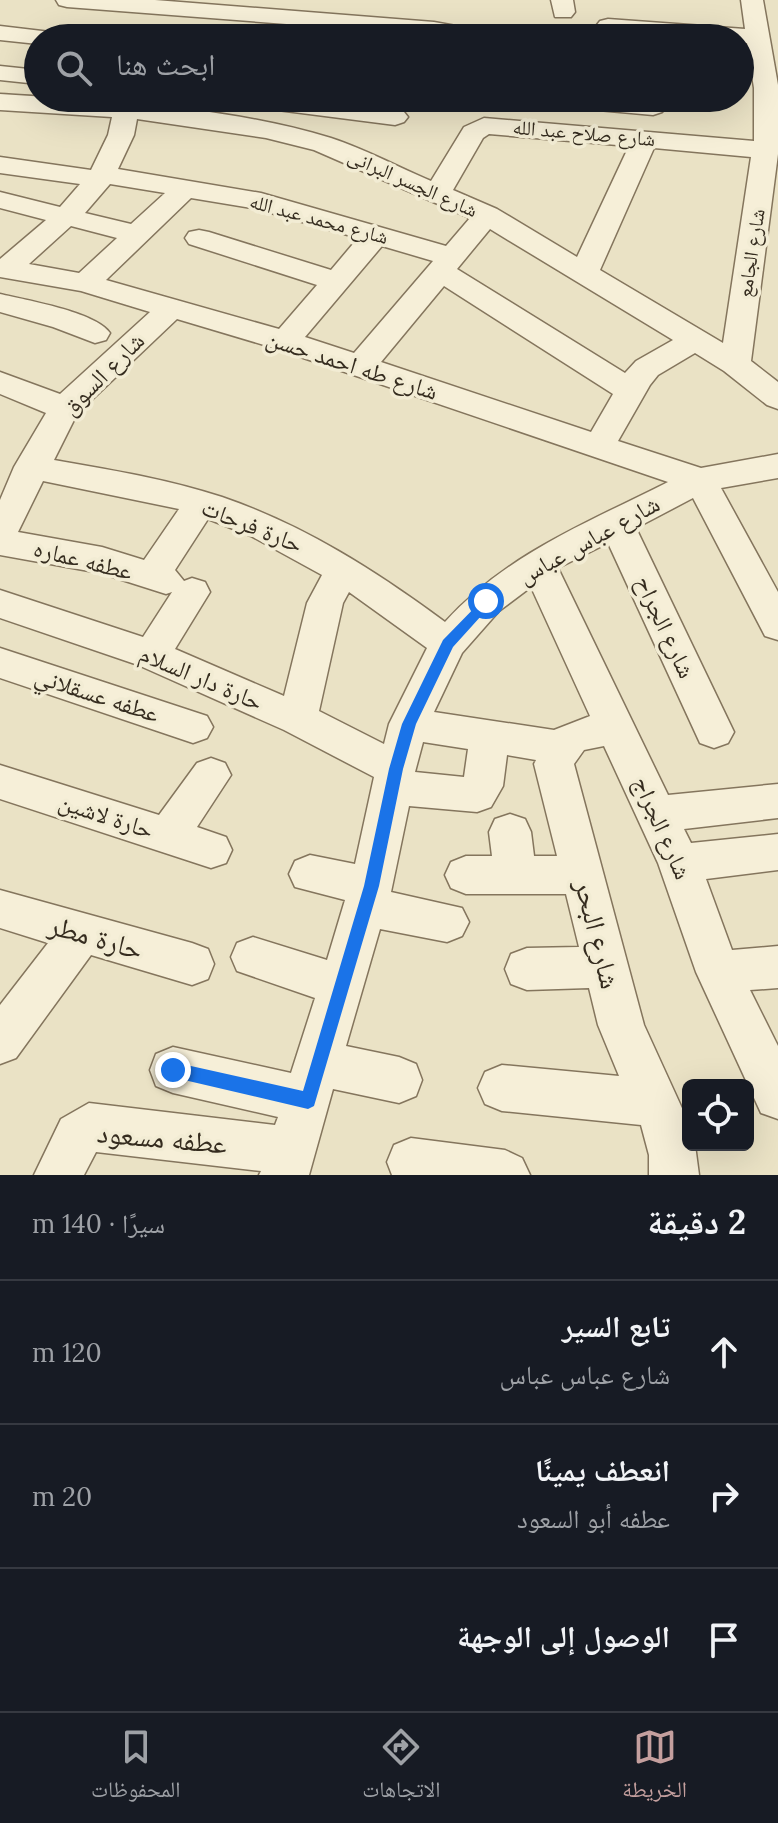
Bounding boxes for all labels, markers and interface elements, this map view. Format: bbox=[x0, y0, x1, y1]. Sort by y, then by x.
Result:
search box bbox=[24, 24, 754, 112]
text: ابحث هنا bbox=[116, 45, 215, 83]
icon: search bbox=[52, 46, 96, 90]
street label: شارع صلاح عبد الله bbox=[512, 114, 656, 152]
street label: شارع الجسر البرانى bbox=[344, 143, 482, 223]
street label: شارع محمد عبد الله bbox=[247, 188, 391, 250]
street label: شارع الجامع bbox=[731, 207, 771, 299]
street label: شارع طه احمد حسن bbox=[262, 322, 442, 407]
street label: شارع السوق bbox=[54, 325, 151, 422]
street label: شارع عباس عباس bbox=[512, 488, 665, 591]
street label: حارة فرحات bbox=[197, 491, 307, 560]
street label: عطفه عماره bbox=[30, 532, 136, 587]
street label: شارع الجراح bbox=[628, 571, 703, 683]
route start bbox=[468, 583, 504, 619]
street label: حارة دار السلام bbox=[134, 638, 268, 718]
street label: عطفه عسقلاني bbox=[30, 660, 163, 733]
street label: شارع الجراج bbox=[626, 772, 699, 884]
street label: حارة لاشين bbox=[55, 786, 157, 845]
street label: شارع البحر bbox=[567, 875, 629, 992]
street label: حارة مطر bbox=[44, 906, 147, 968]
route end bbox=[155, 1052, 191, 1088]
map controls bbox=[682, 1079, 754, 1151]
button: locate bbox=[682, 1079, 754, 1151]
street label: عطفه مسعود bbox=[96, 1114, 228, 1162]
text: 2 دقيقة bbox=[648, 1200, 746, 1243]
text: سيرًا · 140 m bbox=[32, 1207, 165, 1240]
text: تابع السير bbox=[562, 1307, 670, 1345]
icon: ahead bbox=[702, 1330, 746, 1374]
text: 120 m bbox=[32, 1336, 102, 1369]
text: شارع عباس عباس bbox=[500, 1358, 670, 1391]
text: انعطف يمينًا bbox=[535, 1451, 670, 1489]
icon: right bbox=[702, 1474, 746, 1518]
text: 20 m bbox=[32, 1480, 92, 1513]
text: عطفه أبو السعود bbox=[517, 1502, 670, 1535]
text: الوصول إلى الوجهة bbox=[457, 1617, 670, 1655]
icon: arrive bbox=[702, 1618, 746, 1662]
tab: المحفوظات bbox=[91, 1725, 180, 1811]
tab: الاتجاهات bbox=[362, 1725, 440, 1811]
tab: الخريطة bbox=[622, 1725, 687, 1811]

